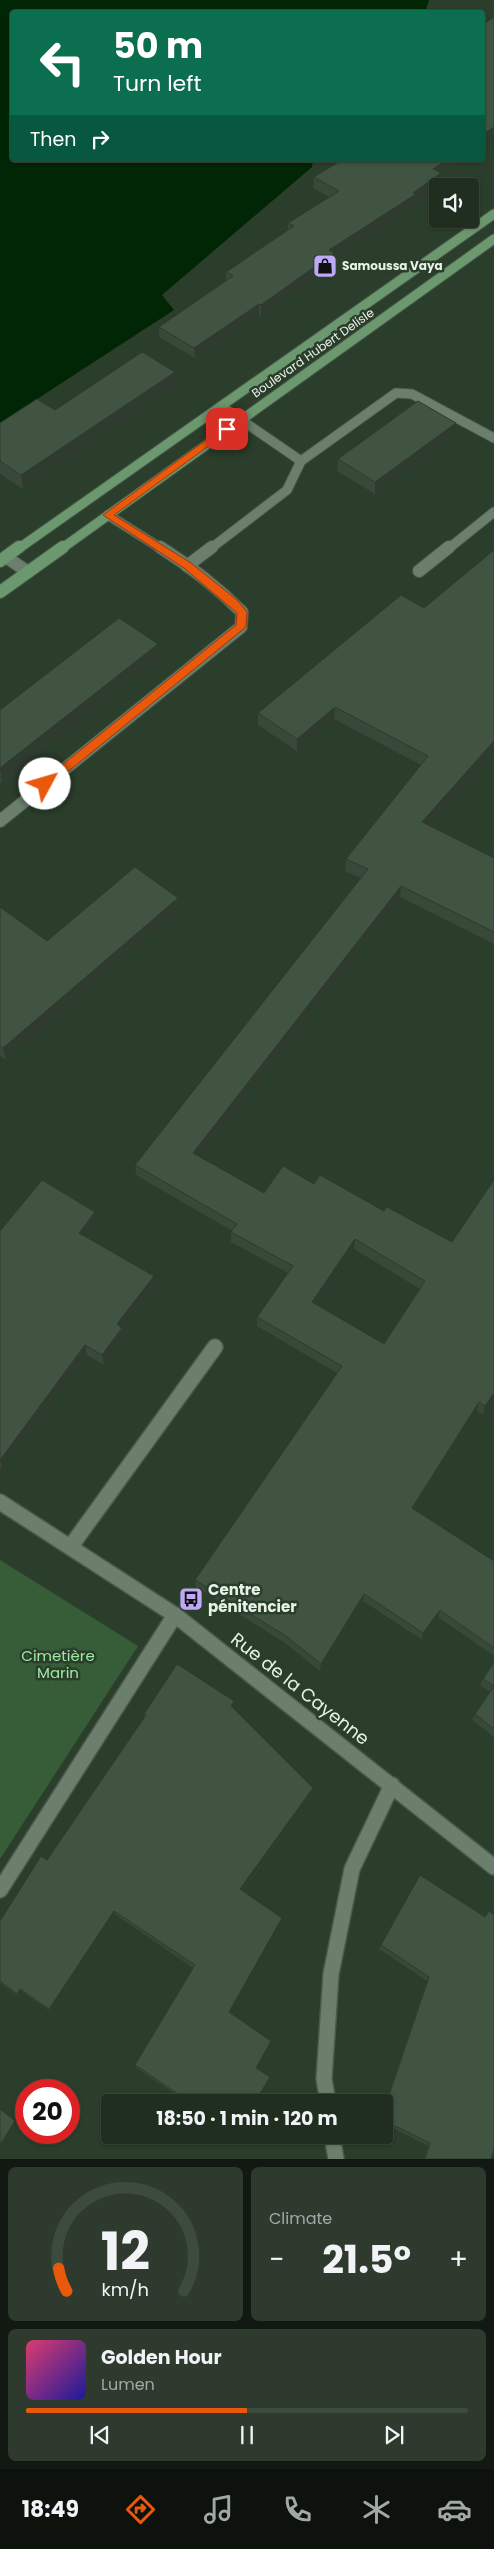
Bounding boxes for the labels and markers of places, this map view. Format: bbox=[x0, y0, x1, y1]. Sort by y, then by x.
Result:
shop icon: Samoussa Vaya bbox=[312, 253, 338, 279]
place label: Samoussa Vaya bbox=[342, 257, 443, 274]
pin bbox=[206, 408, 248, 450]
place label: Centre pénitencier bbox=[208, 1579, 297, 1617]
bus stop icon: Centre pénitencier bbox=[178, 1586, 204, 1612]

